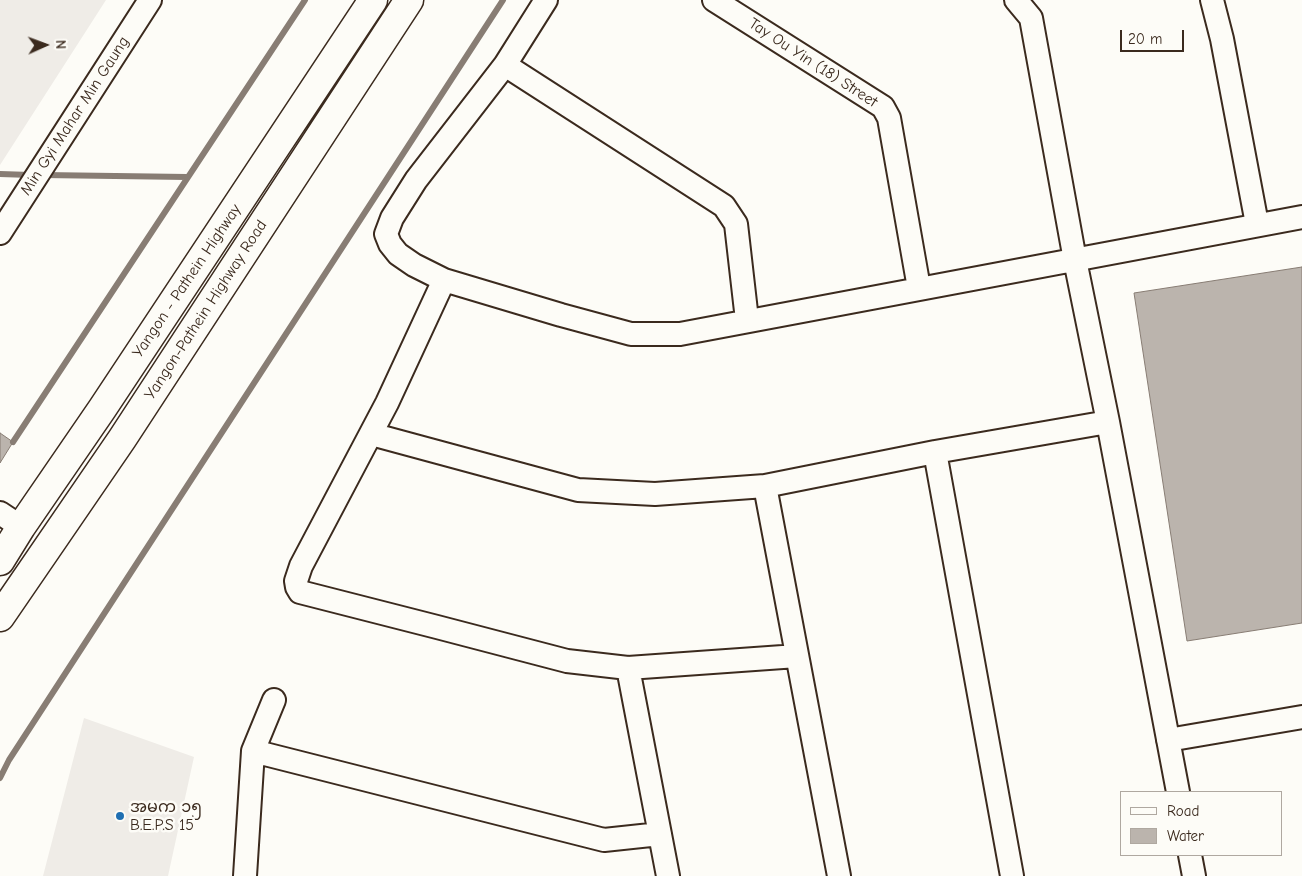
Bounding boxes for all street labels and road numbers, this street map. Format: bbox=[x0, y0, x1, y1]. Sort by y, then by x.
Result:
street label: Tay Ou Yin (18) Street bbox=[745, 14, 881, 112]
street label: Min Gyi Mahar Min Gaung bbox=[16, 33, 134, 199]
street label: Yangon - Pathein Highway bbox=[128, 201, 246, 361]
street label: Yangon-Pathein Highway Road bbox=[141, 217, 271, 403]

